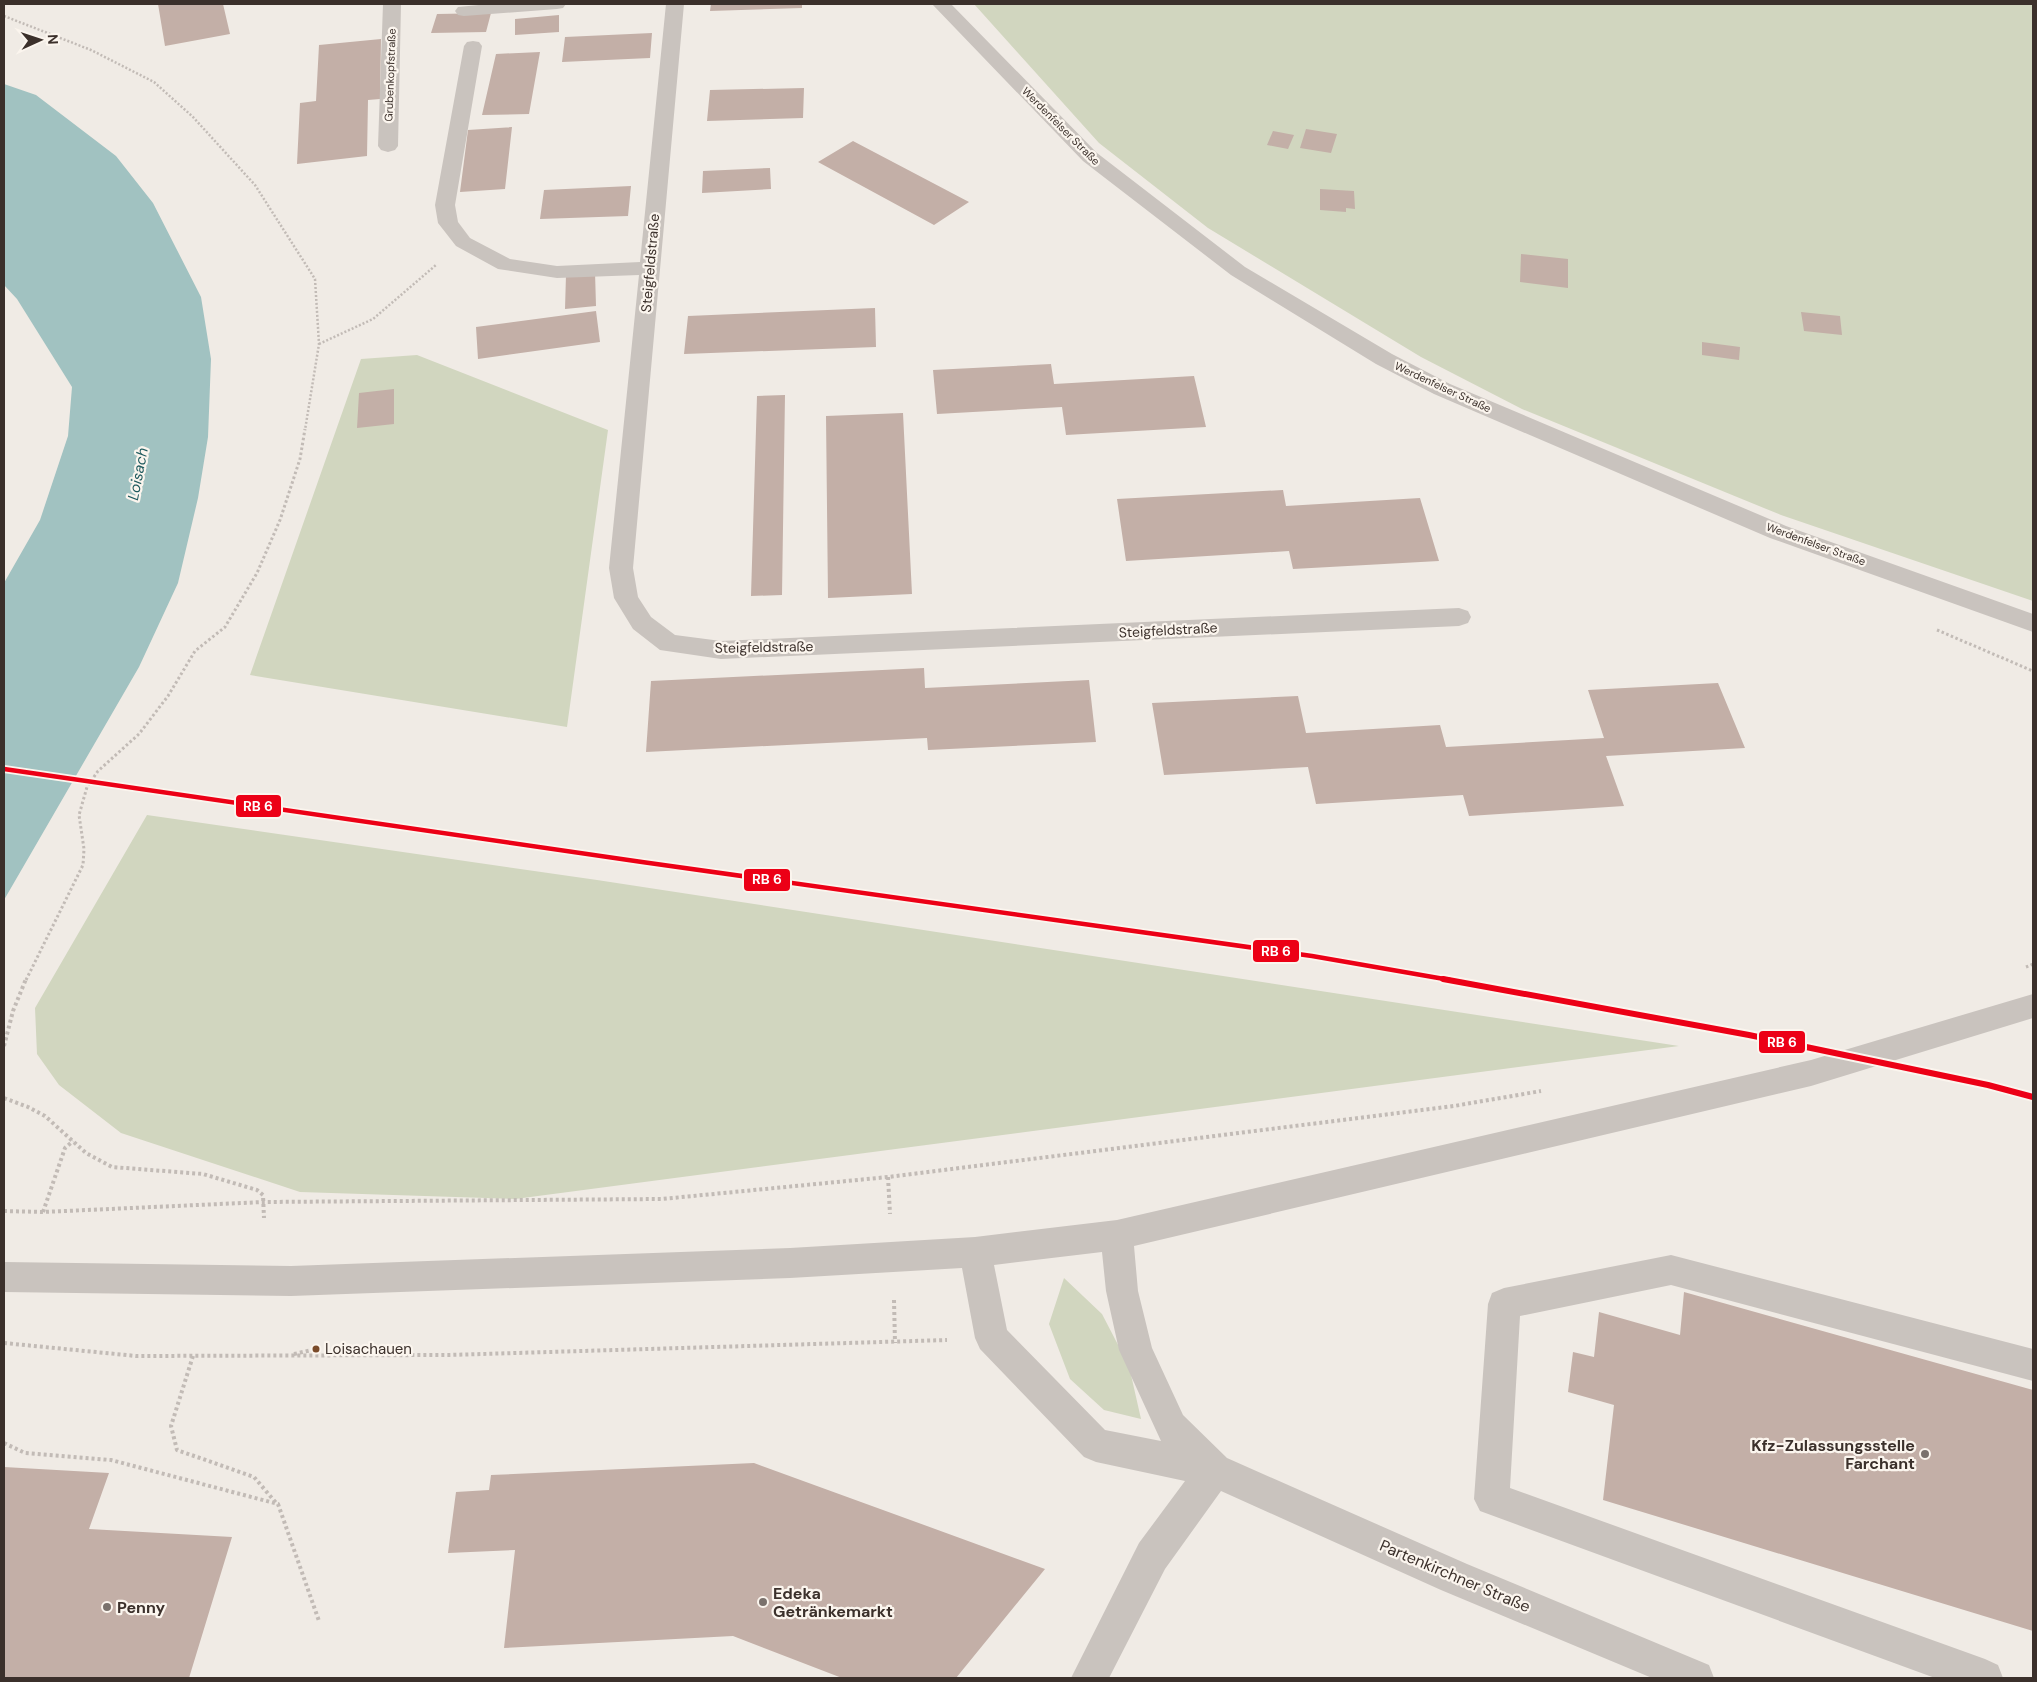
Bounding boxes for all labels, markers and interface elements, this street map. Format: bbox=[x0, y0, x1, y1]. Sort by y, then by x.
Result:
north arrow bbox=[15, 15, 65, 65]
street label: Grubenkopfstraße bbox=[381, 28, 399, 122]
text: N bbox=[44, 34, 62, 45]
street label: Werdenfelser Straße bbox=[1019, 84, 1103, 168]
street label: Steigfeldstraße bbox=[637, 213, 663, 313]
street label: Werdenfelser Straße bbox=[1393, 359, 1493, 415]
water label: Loisach bbox=[123, 446, 153, 502]
street label: Werdenfelser Straße bbox=[1764, 520, 1868, 568]
street label: Steigfeldstraße bbox=[1118, 618, 1218, 642]
street label: Steigfeldstraße bbox=[714, 637, 814, 657]
line badge: RB 6 bbox=[235, 794, 282, 818]
text: RB 6 bbox=[243, 797, 273, 815]
line badge: RB 6 bbox=[743, 868, 791, 892]
text: RB 6 bbox=[752, 870, 782, 888]
line badge: RB 6 bbox=[1252, 939, 1300, 963]
text: RB 6 bbox=[1261, 942, 1291, 960]
line badge: RB 6 bbox=[1758, 1030, 1806, 1054]
text: RB 6 bbox=[1767, 1033, 1797, 1051]
place label: Loisachauen bbox=[325, 1339, 412, 1359]
marker: Loisachauen bbox=[311, 1344, 321, 1354]
place label: Kfz-Zulassungsstelle Farchant bbox=[1751, 1435, 1915, 1474]
marker: Kfz-Zulassungsstelle Farchant bbox=[1919, 1448, 1931, 1460]
street label: Partenkirchner Straße bbox=[1376, 1535, 1534, 1617]
place label: Edeka Getränkemarkt bbox=[773, 1583, 893, 1622]
marker: Edeka Getränkemarkt bbox=[757, 1596, 769, 1608]
place label: Penny bbox=[117, 1597, 166, 1618]
marker: Penny bbox=[101, 1601, 113, 1613]

